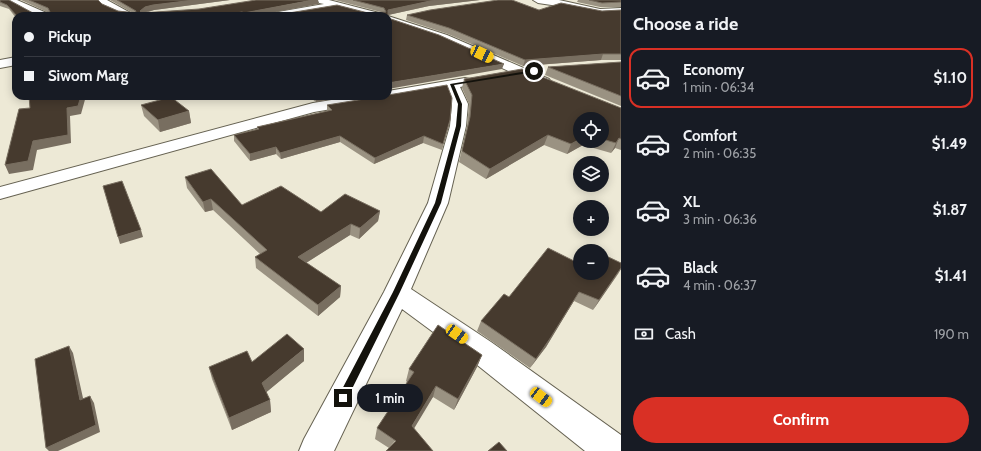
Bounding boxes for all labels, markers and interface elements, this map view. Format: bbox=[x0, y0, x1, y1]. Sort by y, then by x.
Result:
text: Choose a ride bbox=[633, 13, 738, 35]
text: Pickup bbox=[48, 28, 91, 46]
car bbox=[469, 43, 495, 65]
icon: car bbox=[635, 60, 671, 96]
text: Economy bbox=[683, 61, 744, 79]
route start bbox=[525, 62, 543, 80]
text: Siwom Marg bbox=[48, 67, 128, 85]
text: $1.10 bbox=[934, 69, 967, 87]
text: 1 min · 06:34 bbox=[683, 79, 754, 95]
map controls bbox=[573, 112, 609, 280]
button: locate bbox=[573, 112, 609, 148]
icon: car bbox=[635, 126, 671, 162]
text: Comfort bbox=[683, 127, 737, 145]
text: $1.49 bbox=[932, 135, 967, 153]
text: 2 min · 06:35 bbox=[683, 145, 756, 161]
button: layers bbox=[573, 156, 609, 192]
icon: car bbox=[635, 192, 671, 228]
text: XL bbox=[683, 193, 700, 211]
button: + bbox=[573, 200, 609, 236]
text: $1.87 bbox=[933, 201, 967, 219]
text: 3 min · 06:36 bbox=[683, 211, 757, 227]
button: − bbox=[573, 244, 609, 280]
icon: car bbox=[635, 258, 671, 294]
text: Black bbox=[683, 259, 718, 277]
text: $1.41 bbox=[935, 267, 967, 285]
text: 4 min · 06:37 bbox=[683, 277, 757, 293]
car bbox=[444, 322, 470, 346]
icon: cash bbox=[633, 323, 655, 345]
text: Cash bbox=[665, 325, 696, 343]
text: 190 m bbox=[934, 326, 969, 342]
callout: 1 min bbox=[357, 384, 423, 412]
car bbox=[528, 385, 554, 409]
route end bbox=[334, 389, 352, 407]
text: 1 min bbox=[375, 390, 405, 406]
button: Confirm bbox=[633, 397, 969, 443]

